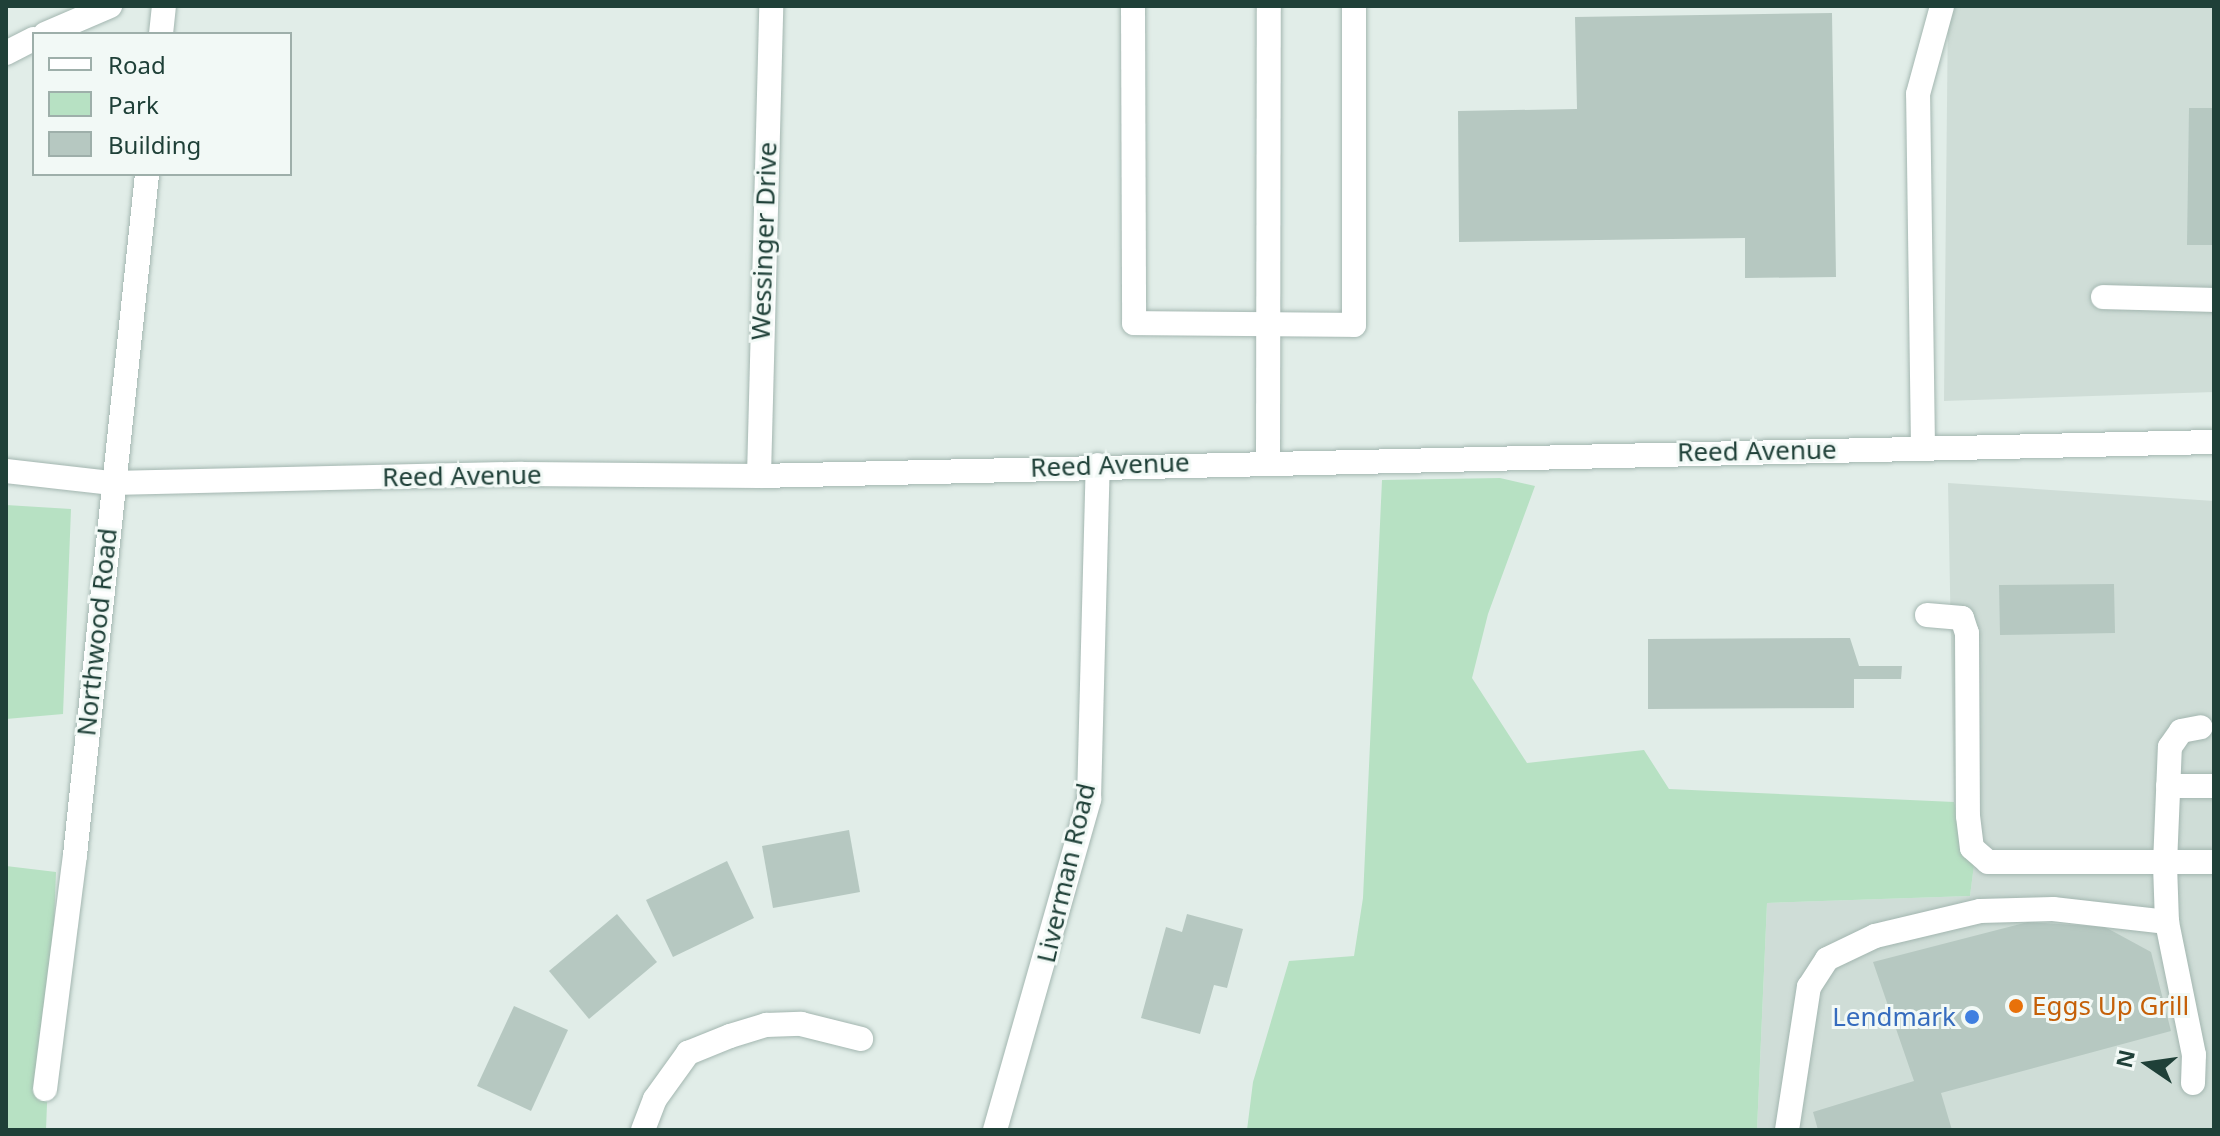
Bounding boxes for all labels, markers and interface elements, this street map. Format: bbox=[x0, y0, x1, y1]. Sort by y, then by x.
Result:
legend bbox=[32, 32, 292, 176]
text: Road bbox=[108, 48, 166, 81]
text: Park bbox=[108, 88, 159, 121]
text: Building bbox=[108, 128, 201, 161]
street label: Wessinger Drive bbox=[745, 141, 783, 341]
street label: Reed Avenue bbox=[1677, 434, 1837, 468]
street label: Reed Avenue bbox=[1030, 447, 1190, 483]
street label: Reed Avenue bbox=[382, 459, 542, 493]
street label: Northwood Road bbox=[71, 527, 123, 737]
street label: Liverman Road bbox=[1030, 780, 1102, 966]
place label: Eggs Up Grill bbox=[2032, 990, 2189, 1022]
marker: Eggs Up Grill bbox=[2007, 997, 2025, 1015]
place label: Lendmark bbox=[1832, 1001, 1956, 1033]
marker: Lendmark bbox=[1963, 1008, 1981, 1026]
north arrow bbox=[2108, 1024, 2188, 1104]
text: N bbox=[2108, 1047, 2141, 1071]

